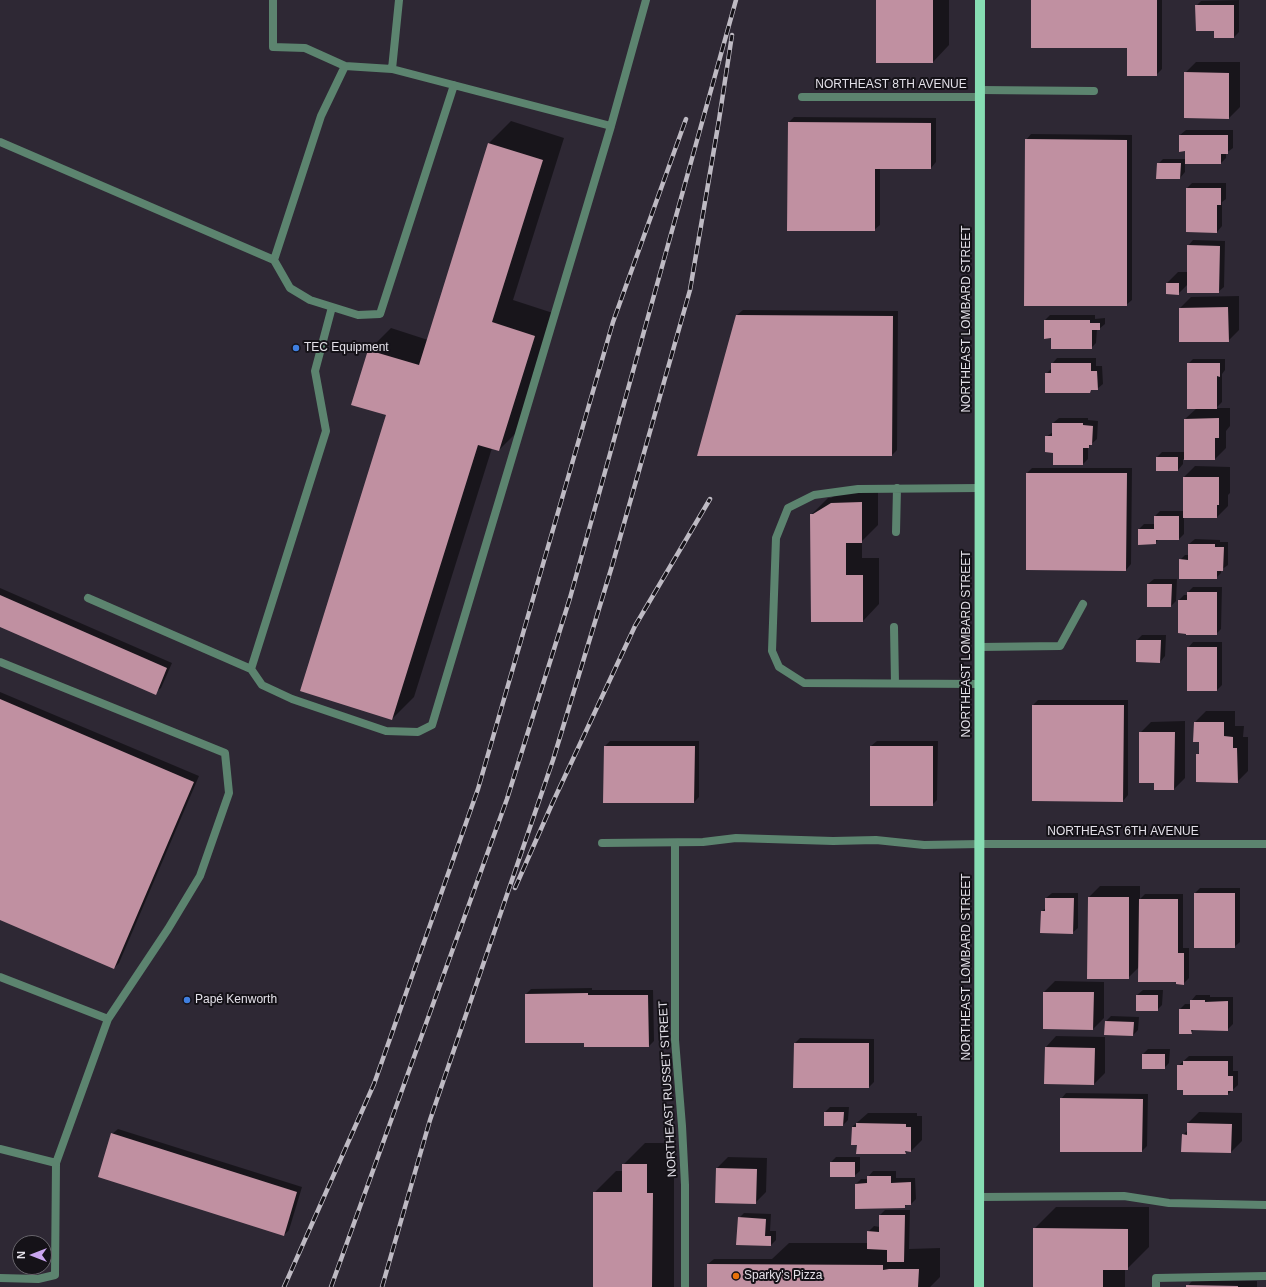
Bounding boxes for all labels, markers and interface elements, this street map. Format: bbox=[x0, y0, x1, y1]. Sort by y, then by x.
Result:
street label: NORTHEAST 8TH AVENUE bbox=[815, 78, 967, 92]
street label: NORTHEAST LOMBARD STREET bbox=[960, 225, 974, 413]
place label: TEC Equipment bbox=[304, 341, 389, 355]
marker: TEC Equipment bbox=[291, 343, 301, 353]
street label: NORTHEAST LOMBARD STREET bbox=[960, 550, 974, 738]
street label: NORTHEAST 6TH AVENUE bbox=[1047, 825, 1199, 839]
street label: NORTHEAST LOMBARD STREET bbox=[960, 873, 974, 1061]
place label: Papé Kenworth bbox=[195, 993, 277, 1007]
marker: Papé Kenworth bbox=[182, 995, 192, 1005]
street label: NORTHEAST RUSSET STREET bbox=[656, 1001, 680, 1177]
north arrow bbox=[12, 1235, 52, 1275]
text: N bbox=[15, 1251, 27, 1259]
place label: Sparky's Pizza bbox=[744, 1269, 822, 1283]
marker: Sparky's Pizza bbox=[731, 1271, 741, 1281]

